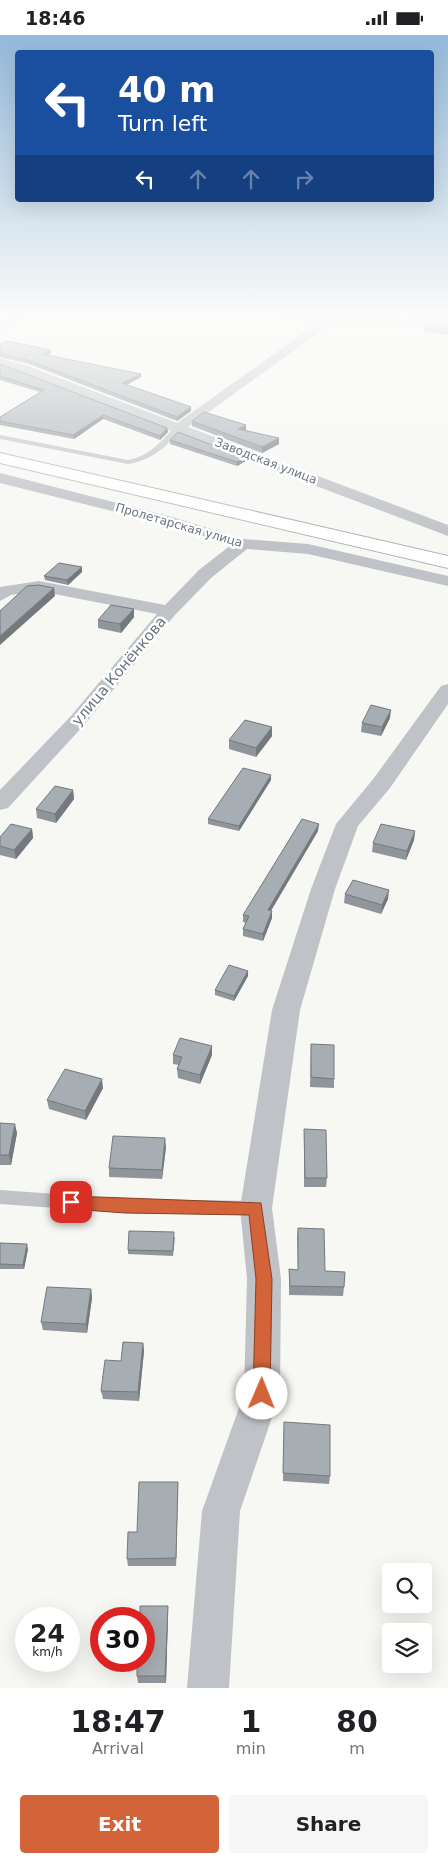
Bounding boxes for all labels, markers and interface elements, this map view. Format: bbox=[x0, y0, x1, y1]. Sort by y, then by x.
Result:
text: 18:46 bbox=[25, 7, 85, 29]
icon: left bbox=[35, 70, 100, 135]
text: 40 m bbox=[118, 70, 215, 110]
text: Turn left bbox=[118, 111, 207, 136]
icon: left bbox=[131, 165, 159, 193]
icon: ahead bbox=[184, 165, 212, 193]
icon: ahead bbox=[237, 165, 265, 193]
icon: right bbox=[290, 165, 318, 193]
street label: Заводская улица bbox=[213, 435, 319, 487]
street label: Пролетарская улица bbox=[114, 500, 244, 550]
street label: улица Конёнкова bbox=[68, 613, 170, 729]
pin bbox=[50, 1181, 92, 1223]
icon: arrive bbox=[57, 1188, 85, 1216]
position arrow bbox=[235, 1367, 287, 1419]
map controls bbox=[382, 1563, 432, 1673]
button: search bbox=[382, 1563, 432, 1613]
speed limit sign: 30 bbox=[90, 1607, 155, 1672]
text: 24 bbox=[30, 1619, 65, 1648]
button: layers bbox=[382, 1623, 432, 1673]
text: km/h bbox=[32, 1645, 63, 1659]
text: 18:47 bbox=[70, 1704, 166, 1739]
text: 1 bbox=[240, 1704, 261, 1739]
text: 80 bbox=[336, 1704, 378, 1739]
text: Arrival bbox=[92, 1739, 144, 1758]
text: min bbox=[236, 1739, 266, 1758]
text: m bbox=[349, 1739, 365, 1758]
button: Exit bbox=[20, 1795, 219, 1853]
button: Share bbox=[229, 1795, 428, 1853]

